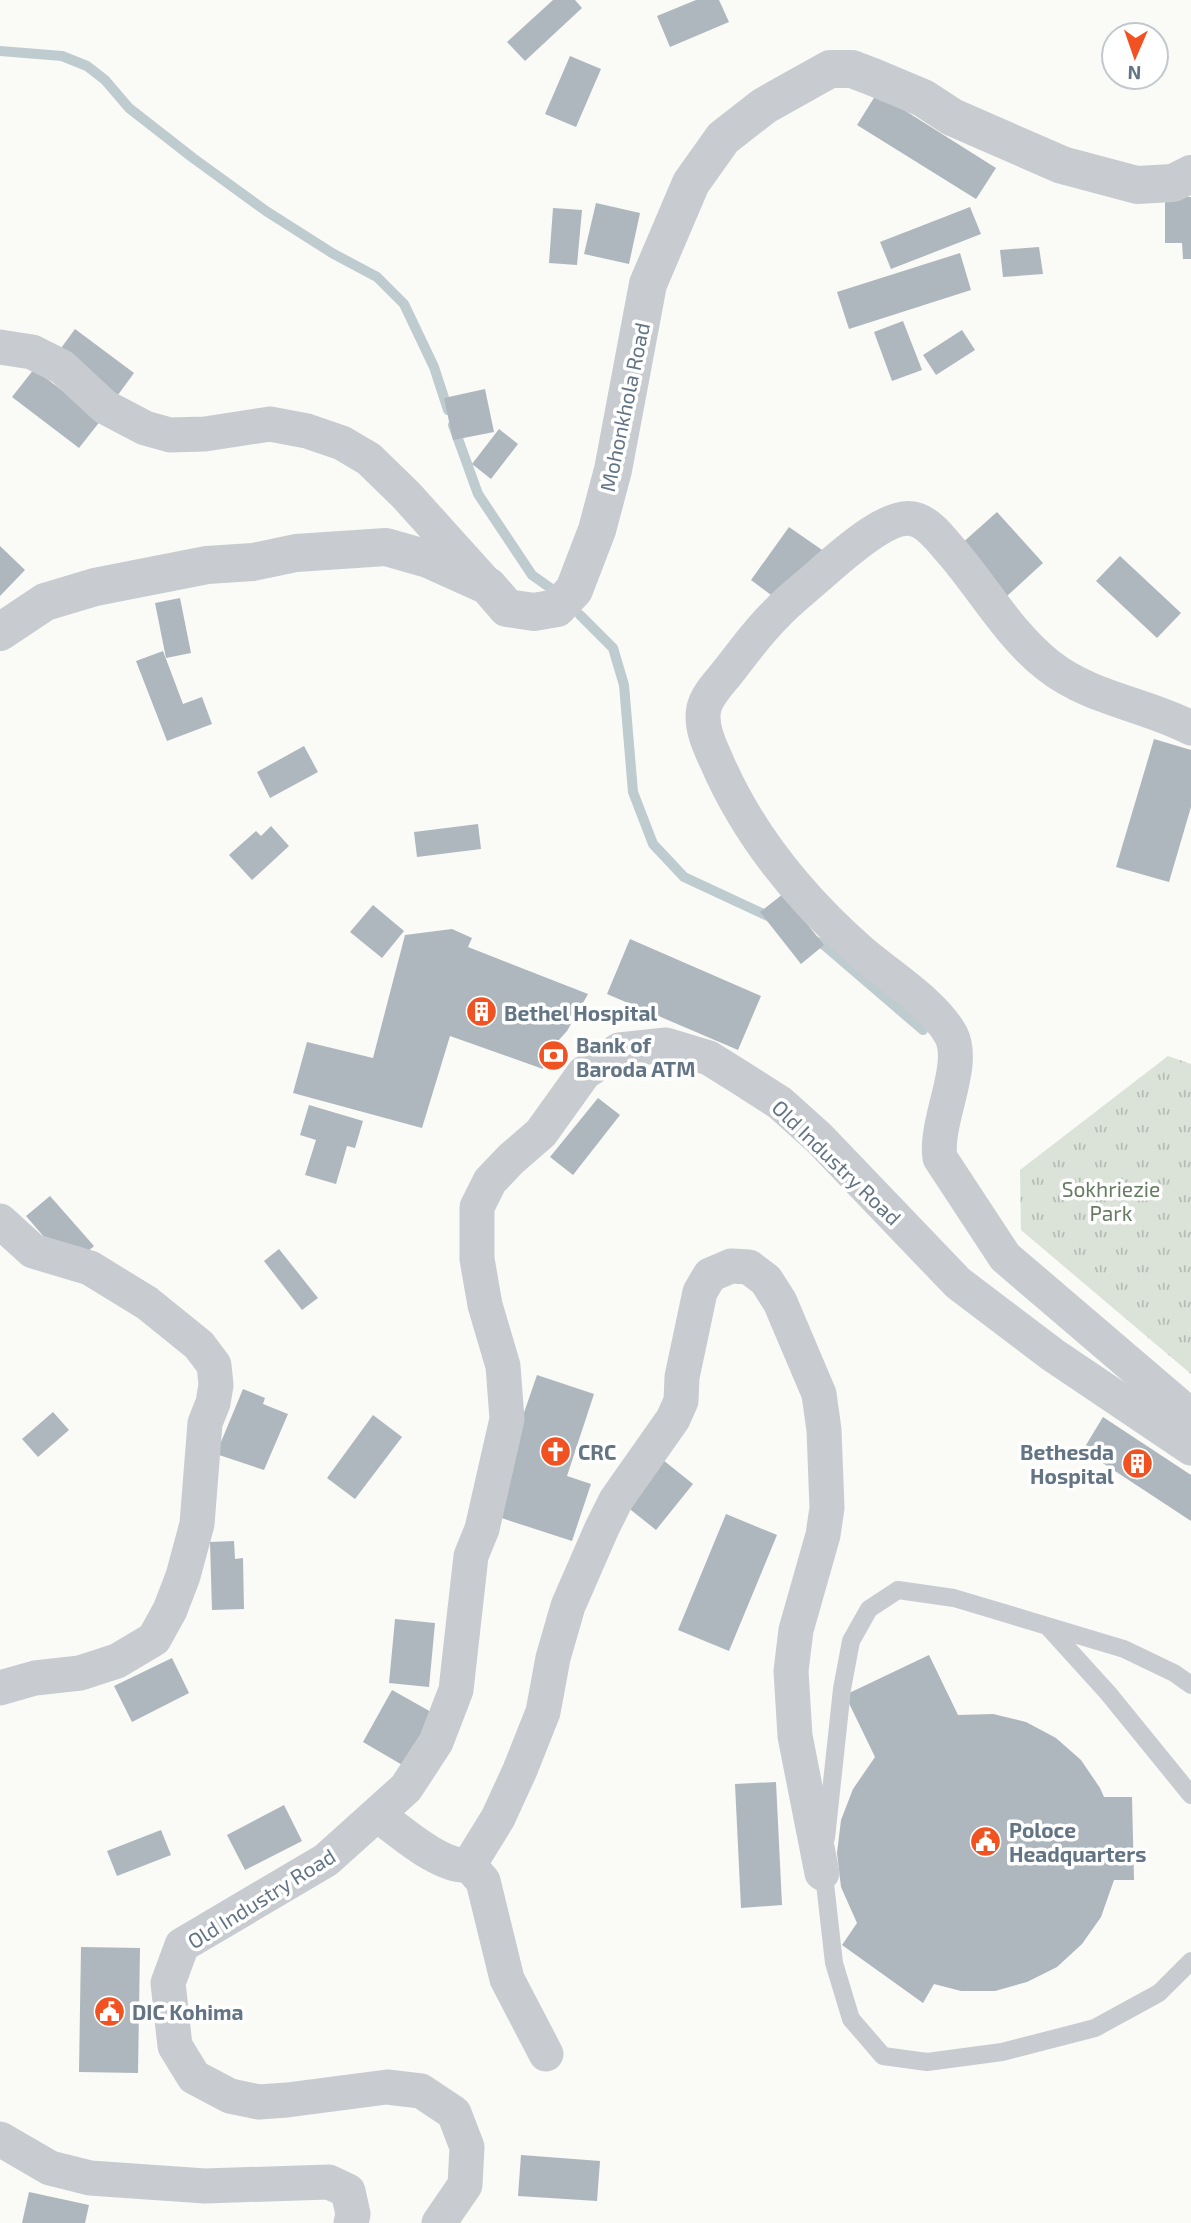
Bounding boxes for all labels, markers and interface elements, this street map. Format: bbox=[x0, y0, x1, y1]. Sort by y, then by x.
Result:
north arrow bbox=[1100, 21, 1170, 91]
text: N bbox=[1127, 62, 1142, 85]
street label: Mohonkhola Road bbox=[594, 320, 654, 494]
building icon: Bethel Hospital bbox=[464, 995, 498, 1029]
place label: Bethel Hospital bbox=[504, 1000, 657, 1025]
place label: Bank of Baroda ATM bbox=[576, 1032, 695, 1081]
bank icon: Bank of Baroda ATM bbox=[536, 1039, 570, 1073]
street label: Old Industry Road bbox=[767, 1094, 907, 1230]
park label: Sokhriezie Park bbox=[1062, 1176, 1160, 1225]
church icon: CRC bbox=[538, 1434, 572, 1468]
place label: CRC bbox=[578, 1439, 616, 1464]
place label: Bethesda Hospital bbox=[1020, 1439, 1114, 1488]
building icon: Bethesda Hospital bbox=[1120, 1446, 1154, 1480]
place label: Poloce Headquarters bbox=[1009, 1817, 1146, 1866]
public building icon: Poloce Headquarters bbox=[969, 1824, 1003, 1858]
street label: Old Industry Road bbox=[183, 1842, 339, 1954]
public building icon: DIC Kohima bbox=[92, 1994, 126, 2028]
place label: DIC Kohima bbox=[132, 1999, 244, 2024]

